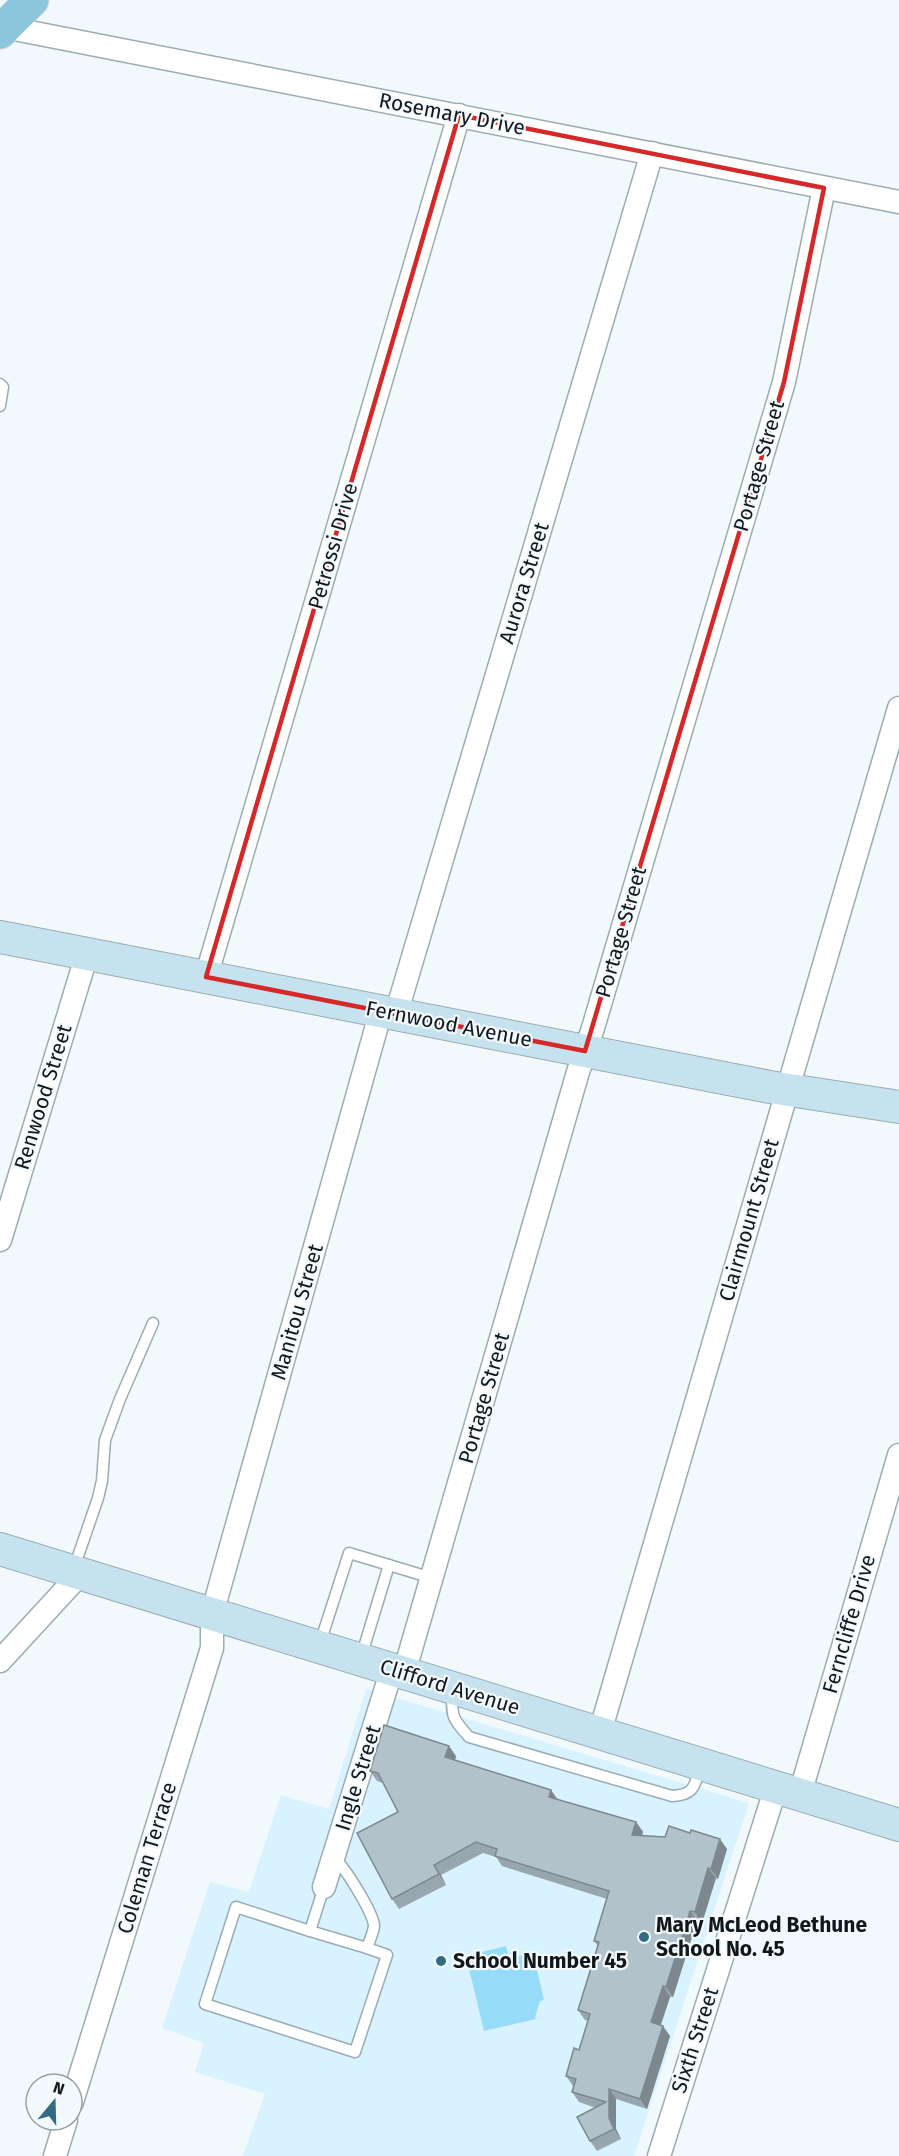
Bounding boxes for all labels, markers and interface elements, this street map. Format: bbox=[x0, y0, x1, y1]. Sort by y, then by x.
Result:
street label: Rosemary Drive bbox=[377, 87, 527, 141]
street label: Portage Street bbox=[728, 397, 790, 535]
street label: Petrossi Drive bbox=[303, 480, 363, 612]
street label: Aurora Street bbox=[493, 519, 555, 647]
street label: Portage Street bbox=[590, 863, 652, 1001]
street label: Fernwood Avenue bbox=[364, 995, 534, 1053]
street label: Renwood Street bbox=[9, 1021, 78, 1173]
street label: Clairmount Street bbox=[713, 1135, 785, 1304]
street label: Manitou Street bbox=[265, 1241, 329, 1383]
street label: Portage Street bbox=[453, 1329, 515, 1467]
street label: Ferncliffe Drive bbox=[817, 1551, 881, 1697]
street label: Clifford Avenue bbox=[377, 1653, 523, 1721]
street label: Ingle Street bbox=[330, 1721, 387, 1834]
street label: Coleman Terrace bbox=[112, 1779, 182, 1937]
place label: Mary McLeod Bethune School No. 45 bbox=[656, 1912, 867, 1962]
marker: Mary McLeod Bethune School No. 45 bbox=[637, 1930, 651, 1944]
place label: School Number 45 bbox=[453, 1948, 627, 1974]
marker: School Number 45 bbox=[434, 1954, 448, 1968]
street label: Sixth Street bbox=[666, 1983, 724, 2096]
north arrow bbox=[24, 2072, 84, 2132]
text: N bbox=[51, 2078, 67, 2099]

